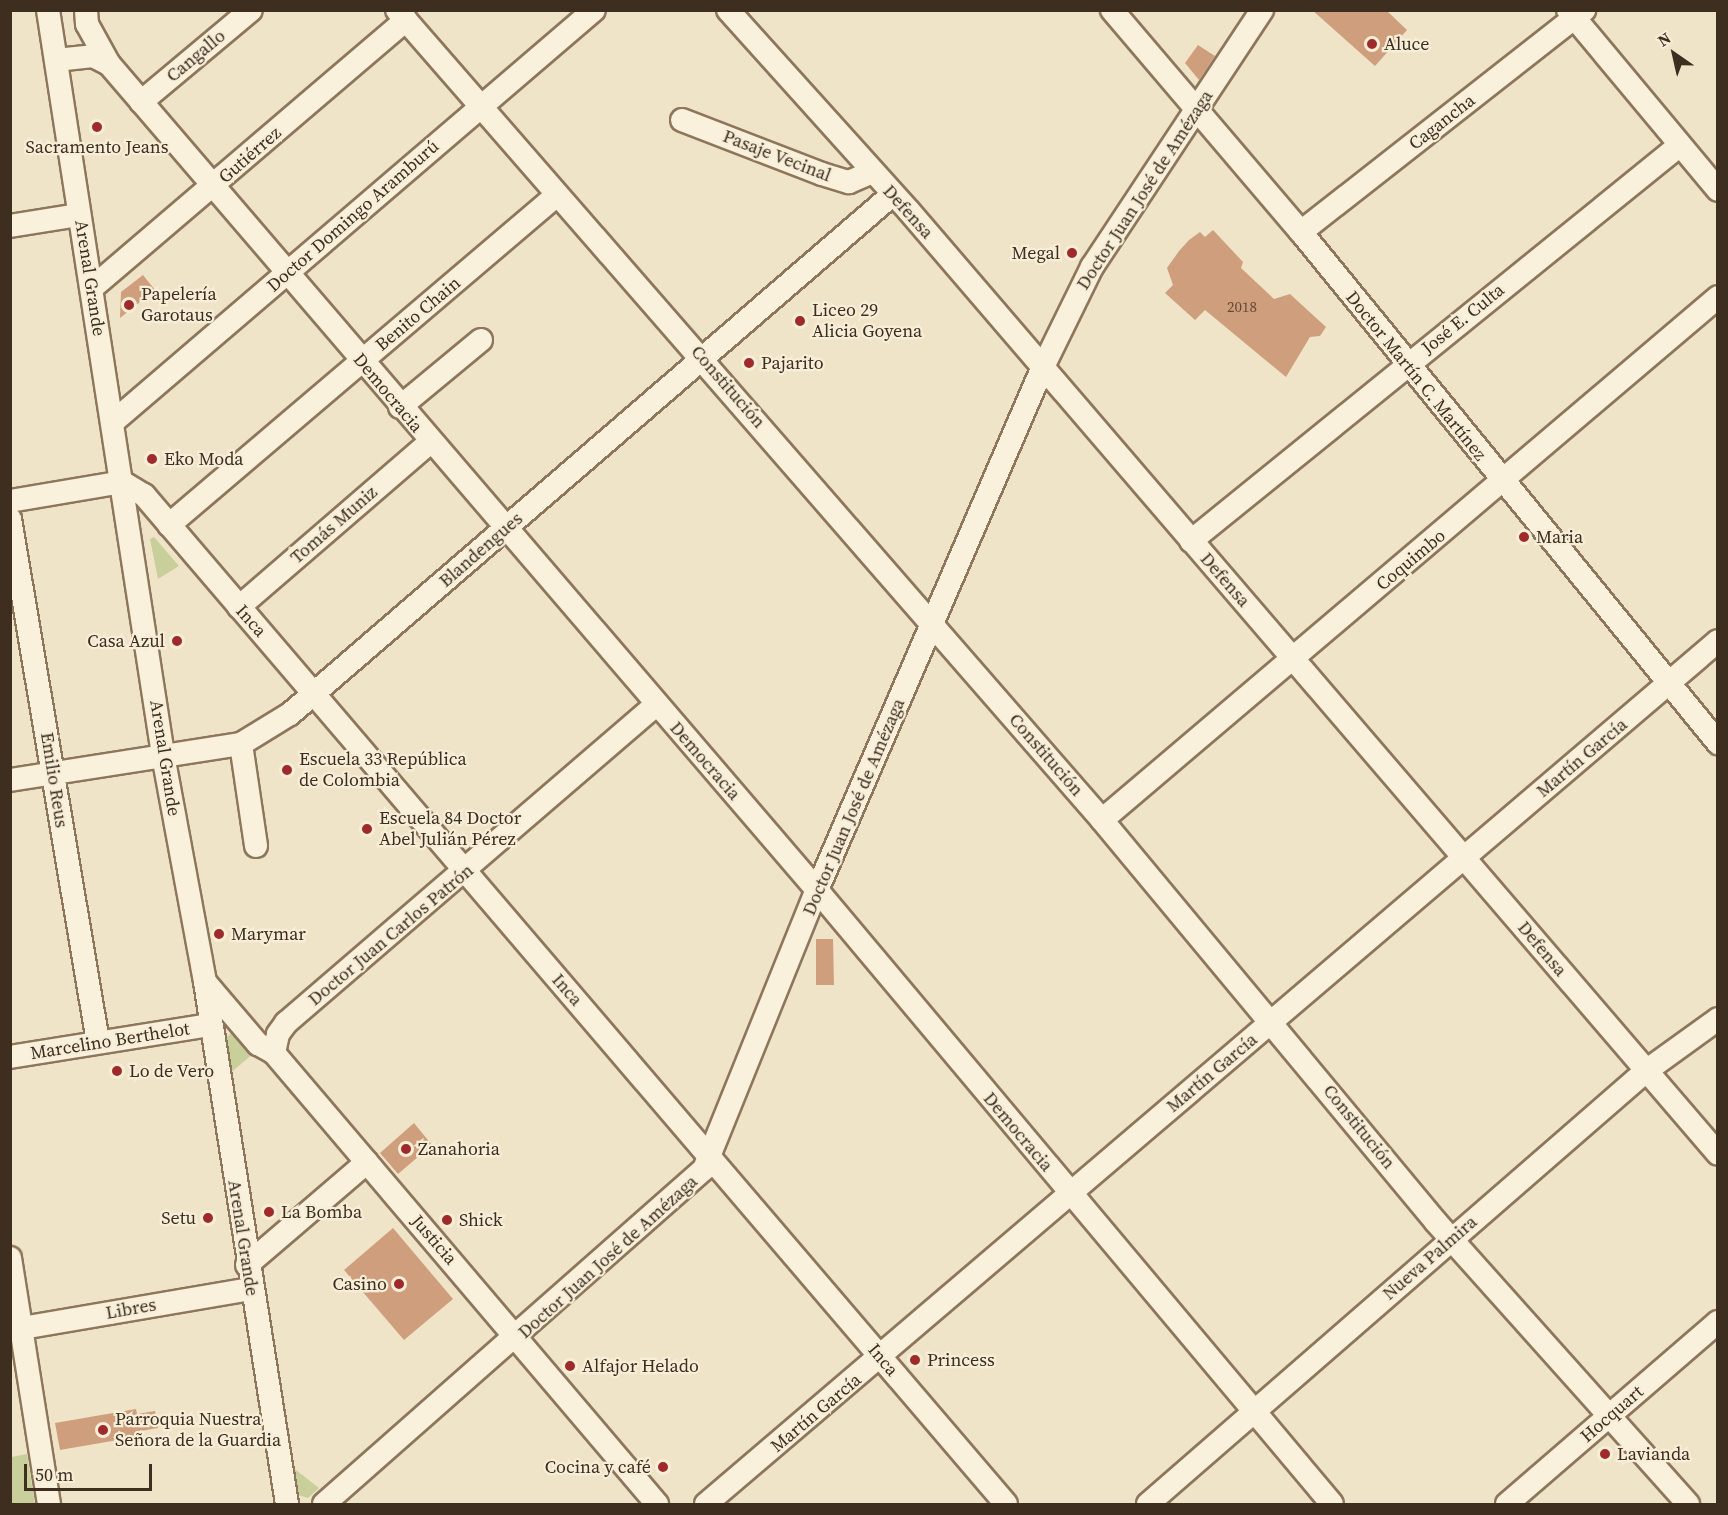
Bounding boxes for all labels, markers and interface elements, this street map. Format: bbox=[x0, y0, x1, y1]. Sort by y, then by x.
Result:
north arrow bbox=[1644, 24, 1704, 84]
street label: Cangallo bbox=[162, 25, 230, 87]
text: N bbox=[1653, 27, 1675, 51]
place label: Aluce bbox=[1384, 33, 1429, 55]
marker: Aluce bbox=[1365, 37, 1379, 51]
street label: Doctor Juan José de Amézaga bbox=[1072, 86, 1218, 294]
street label: Cagancha bbox=[1405, 90, 1479, 154]
marker: Sacramento Jeans bbox=[90, 120, 104, 134]
street label: Gutiérrez bbox=[214, 122, 286, 188]
street label: Pasaje Vecinal bbox=[720, 125, 834, 187]
street label: Doctor Domingo Aramburú bbox=[263, 135, 443, 297]
place label: Sacramento Jeans bbox=[26, 136, 168, 158]
street label: Defensa bbox=[878, 181, 938, 243]
street label: Arenal Grande bbox=[70, 218, 110, 338]
place label: Megal bbox=[1011, 242, 1060, 264]
marker: Megal bbox=[1065, 246, 1079, 260]
street label: Benito Chain bbox=[371, 272, 465, 356]
street label: José E. Culta bbox=[1417, 279, 1509, 359]
place label: Papelería Garotaus bbox=[141, 284, 217, 326]
street label: Doctor Martín C. Martínez bbox=[1341, 287, 1491, 465]
marker: Papelería Garotaus bbox=[122, 298, 136, 312]
house number: 2018 bbox=[1227, 298, 1257, 316]
place label: Liceo 29 Alicia Goyena bbox=[812, 300, 922, 342]
marker: Liceo 29 Alicia Goyena bbox=[793, 314, 807, 328]
street label: Constitución bbox=[686, 341, 770, 433]
street label: Democracia bbox=[349, 349, 427, 437]
place label: Pajarito bbox=[761, 352, 824, 374]
marker: Pajarito bbox=[742, 356, 756, 370]
place label: Eko Moda bbox=[164, 448, 243, 470]
marker: Eko Moda bbox=[145, 452, 159, 466]
street label: Tomás Muniz bbox=[286, 482, 382, 568]
street label: Blandengues bbox=[435, 508, 527, 592]
street label: Coquimbo bbox=[1372, 525, 1450, 595]
place label: Maria bbox=[1536, 526, 1583, 548]
marker: Maria bbox=[1517, 530, 1531, 544]
street label: Defensa bbox=[1196, 548, 1254, 612]
street label: Inca bbox=[231, 601, 271, 641]
place label: Casa Azul bbox=[87, 630, 165, 652]
marker: Casa Azul bbox=[170, 634, 184, 648]
street label: Doctor Juan José de Amézaga bbox=[798, 695, 910, 919]
street label: Arenal Grande bbox=[145, 698, 185, 818]
street label: Constitución bbox=[1004, 709, 1088, 801]
street label: Martín García bbox=[1532, 714, 1632, 802]
street label: Democracia bbox=[665, 717, 745, 805]
street label: Emilio Reus bbox=[36, 731, 72, 829]
place label: Escuela 33 República de Colombia bbox=[299, 749, 467, 792]
marker: Escuela 33 República de Colombia bbox=[280, 763, 294, 777]
place label: Escuela 84 Doctor Abel Julián Pérez bbox=[379, 808, 521, 850]
marker: Escuela 84 Doctor Abel Julián Pérez bbox=[360, 822, 374, 836]
street label: Doctor Juan Carlos Patrón bbox=[304, 860, 478, 1010]
street label: Defensa bbox=[1513, 917, 1571, 981]
place label: Marymar bbox=[231, 923, 306, 945]
marker: Marymar bbox=[212, 927, 226, 941]
street label: Inca bbox=[547, 970, 587, 1010]
street label: Marcelino Berthelot bbox=[29, 1018, 191, 1064]
street label: Martín García bbox=[1162, 1029, 1262, 1117]
place label: Lo de Vero bbox=[129, 1060, 215, 1082]
marker: Lo de Vero bbox=[110, 1064, 124, 1078]
street label: Constitución bbox=[1318, 1080, 1400, 1174]
street label: Democracia bbox=[979, 1088, 1057, 1176]
place label: Zanahoria bbox=[418, 1138, 500, 1160]
marker: Zanahoria bbox=[399, 1142, 413, 1156]
street label: Doctor Juan José de Amézaga bbox=[514, 1171, 702, 1343]
street label: Arenal Grande bbox=[223, 1178, 263, 1298]
place label: La Bomba bbox=[281, 1201, 362, 1223]
marker: La Bomba bbox=[262, 1205, 276, 1219]
place label: Setu bbox=[161, 1207, 196, 1229]
place label: Shick bbox=[459, 1209, 503, 1231]
marker: Setu bbox=[201, 1211, 215, 1225]
street label: Justicia bbox=[406, 1211, 462, 1269]
street label: Nueva Palmira bbox=[1379, 1211, 1481, 1305]
marker: Shick bbox=[440, 1213, 454, 1227]
place label: Casino bbox=[333, 1273, 387, 1295]
marker: Casino bbox=[392, 1277, 406, 1291]
street label: Libres bbox=[104, 1294, 158, 1324]
street label: Inca bbox=[863, 1339, 903, 1381]
place label: Princess bbox=[927, 1349, 995, 1371]
marker: Princess bbox=[908, 1353, 922, 1367]
place label: Alfajor Helado bbox=[582, 1355, 699, 1377]
marker: Alfajor Helado bbox=[563, 1359, 577, 1373]
street label: Martín García bbox=[766, 1369, 866, 1457]
street label: Hocquart bbox=[1576, 1381, 1648, 1447]
place label: Parroquia Nuestra Señora de la Guardia bbox=[115, 1409, 281, 1452]
marker: Parroquia Nuestra Señora de la Guardia bbox=[96, 1423, 110, 1437]
place label: Lavianda bbox=[1617, 1443, 1690, 1465]
marker: Lavianda bbox=[1598, 1447, 1612, 1461]
scale bar bbox=[27, 1452, 154, 1490]
place label: Cocina y café bbox=[545, 1456, 651, 1478]
marker: Cocina y café bbox=[656, 1460, 670, 1474]
text: 50 m bbox=[35, 1462, 73, 1487]

